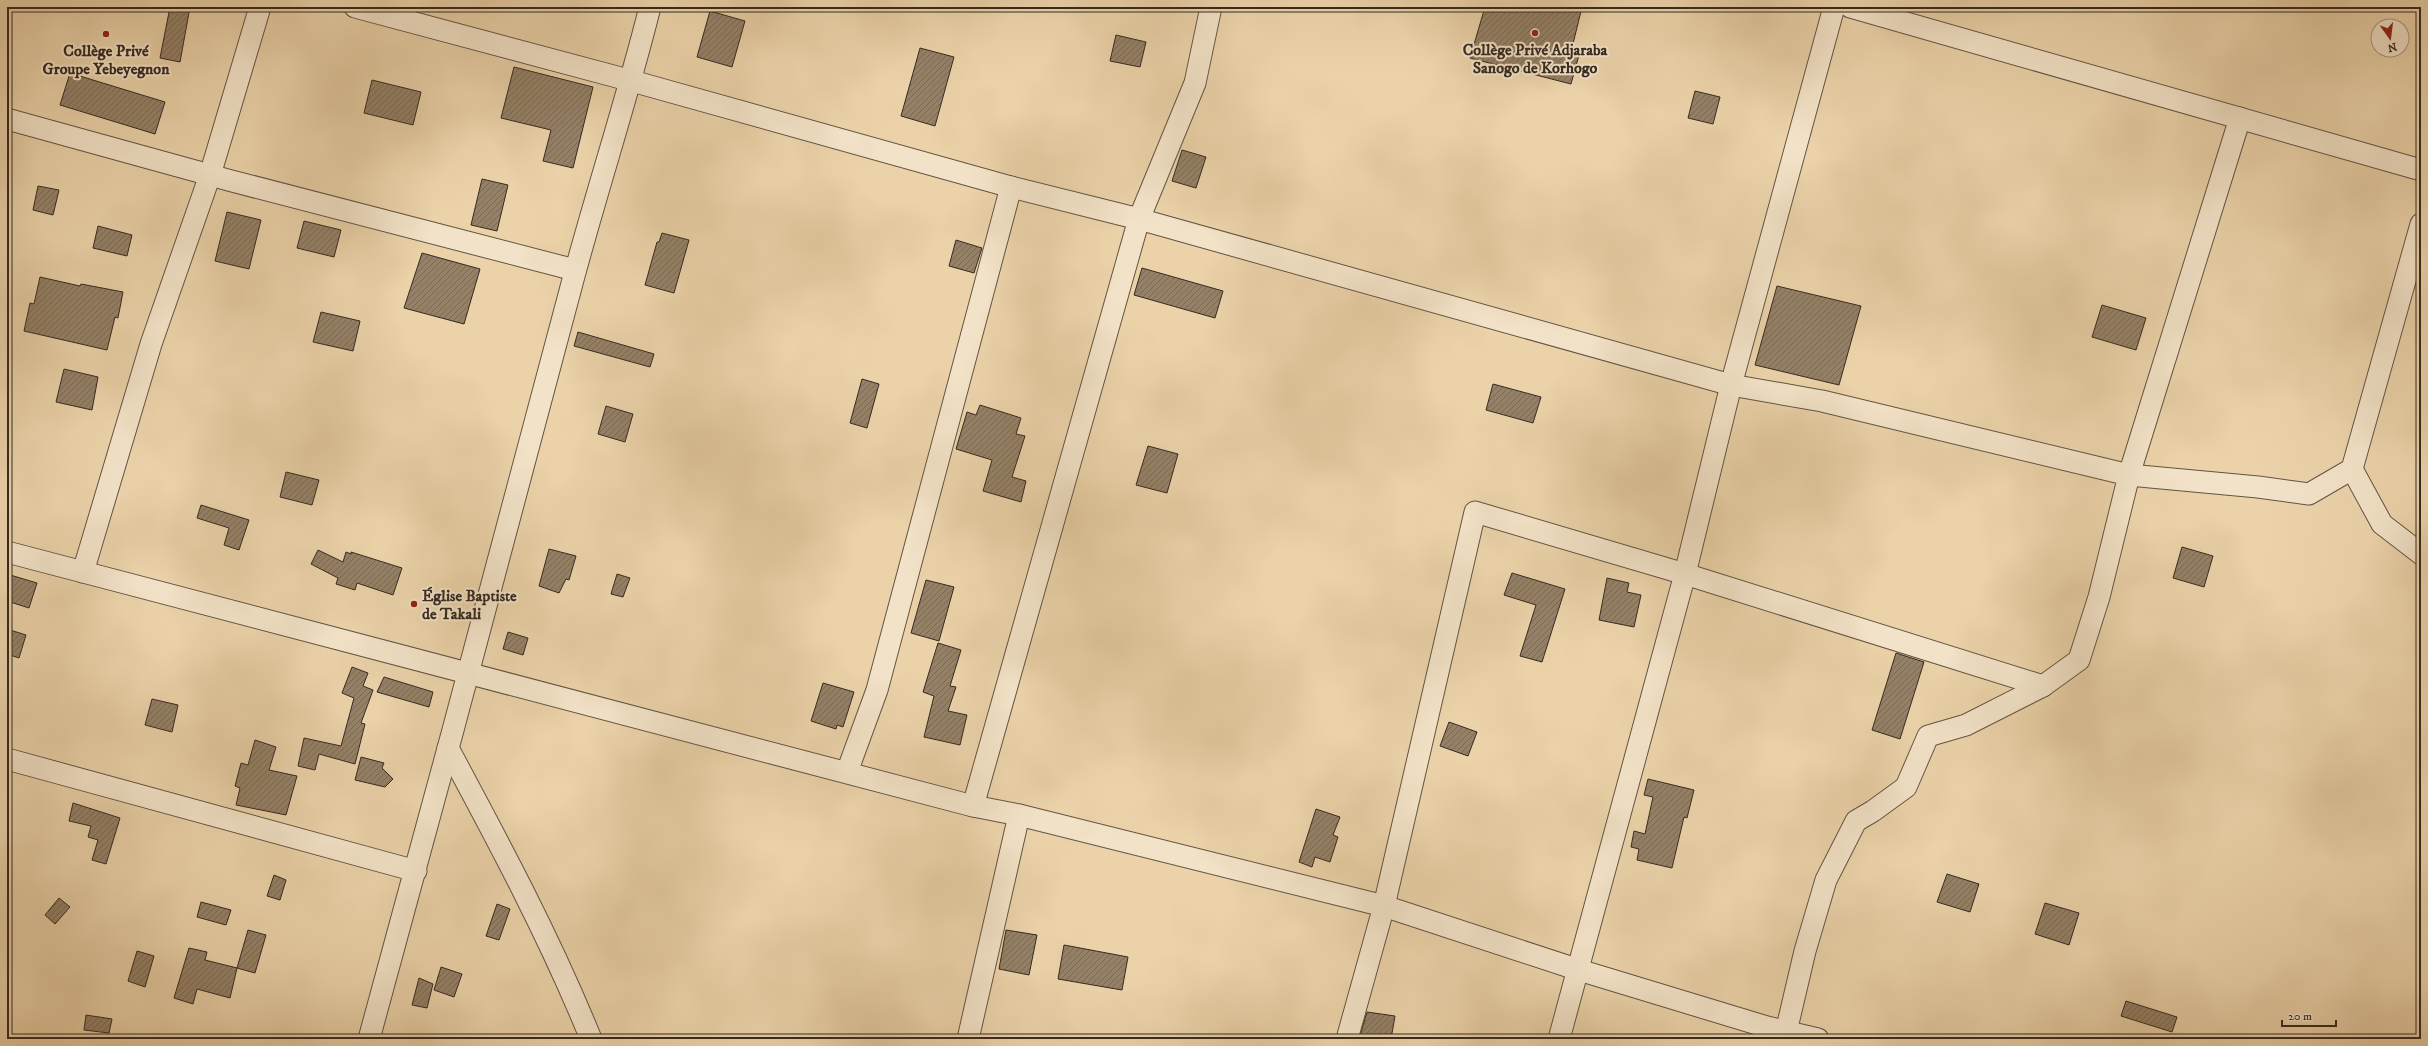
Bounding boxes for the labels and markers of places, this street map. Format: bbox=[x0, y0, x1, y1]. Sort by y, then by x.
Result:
marker: Collège Privé Adjaraba Sanogo de Korhogo bbox=[1530, 28, 1540, 38]
marker: Collège Privé Groupe Yebeyegnon bbox=[101, 29, 111, 39]
place label: Collège Privé Adjaraba Sanogo de Korhogo bbox=[1463, 40, 1609, 78]
place label: Collège Privé Groupe Yebeyegnon bbox=[42, 41, 170, 79]
place label: Église Baptiste de Takali bbox=[422, 586, 517, 624]
marker: Église Baptiste de Takali bbox=[409, 599, 419, 609]

